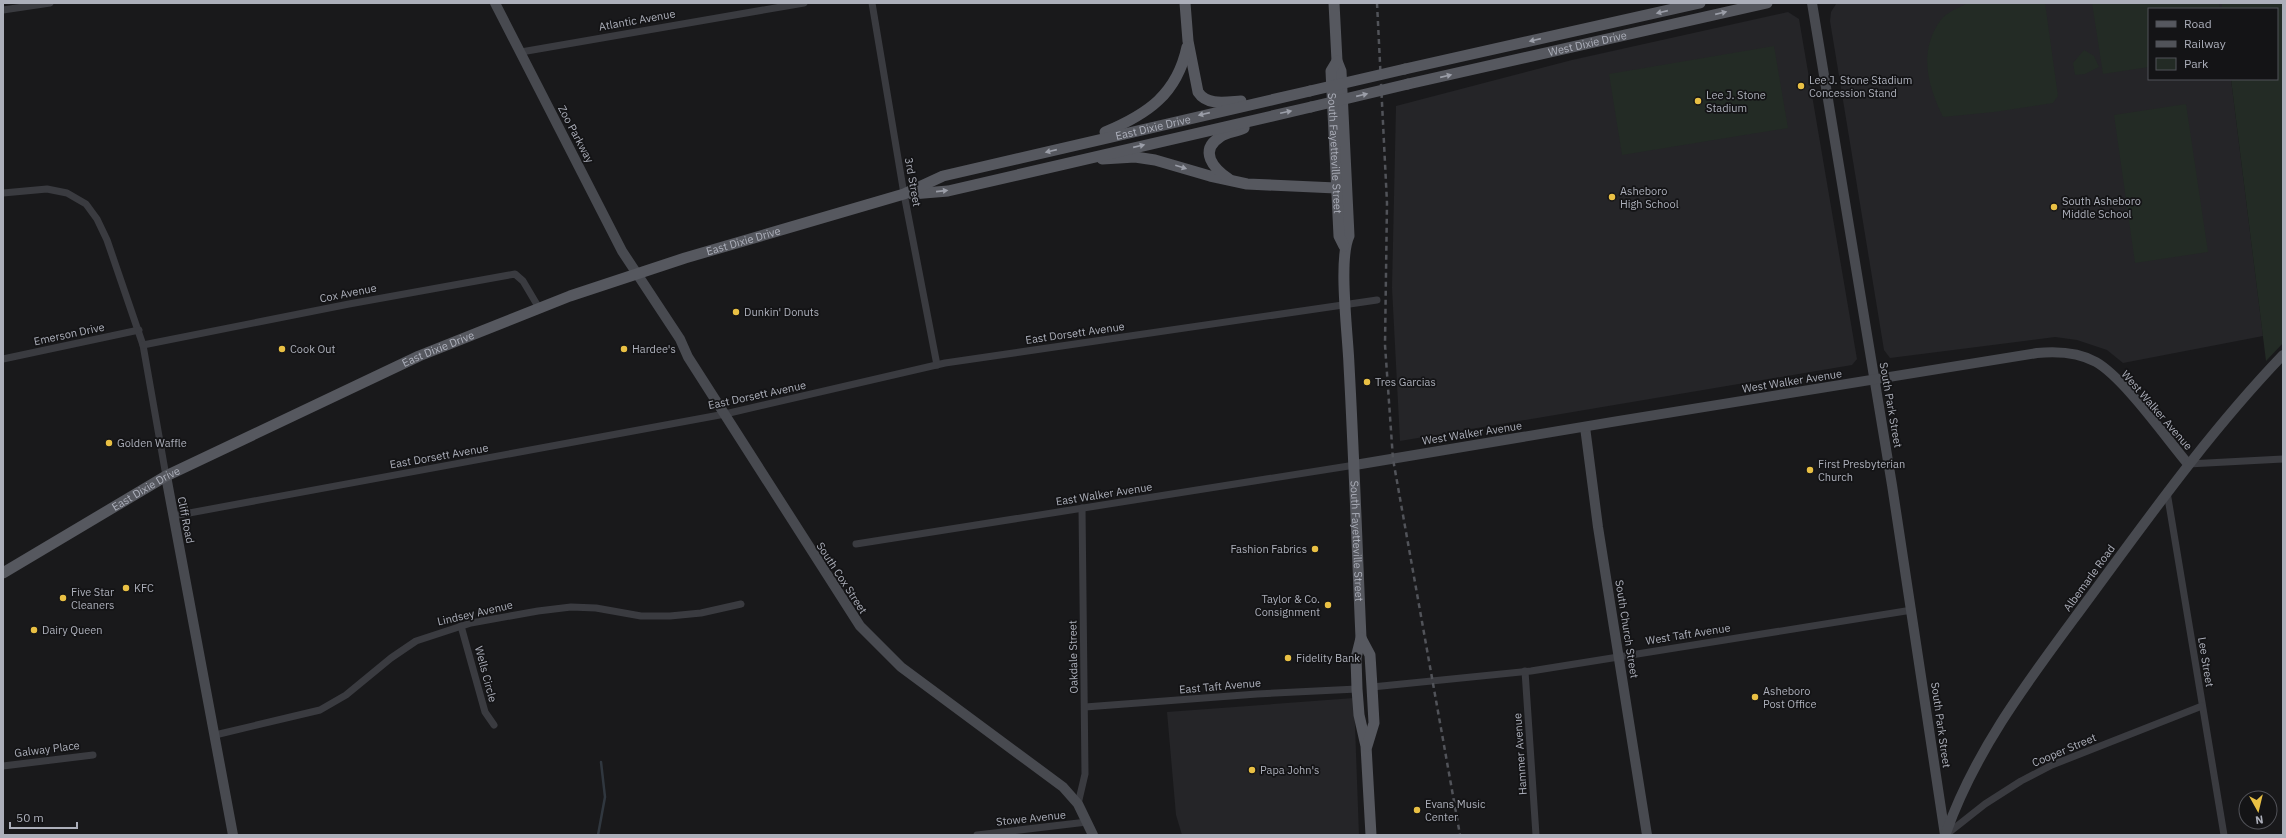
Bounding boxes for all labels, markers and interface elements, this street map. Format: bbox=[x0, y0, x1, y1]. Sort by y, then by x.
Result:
street label: Atlantic Avenue bbox=[598, 6, 676, 34]
legend bbox=[2148, 8, 2278, 80]
one-way arrow bbox=[1656, 9, 1668, 15]
one-way arrow bbox=[1715, 10, 1727, 16]
text: Road bbox=[2184, 16, 2212, 31]
street label: West Dixie Drive bbox=[1547, 28, 1628, 59]
text: Railway bbox=[2184, 36, 2226, 51]
one-way arrow bbox=[1529, 37, 1541, 43]
text: Park bbox=[2184, 56, 2209, 71]
one-way arrow bbox=[1440, 72, 1453, 78]
place label: Lee J. Stone Stadium Concession Stand bbox=[1809, 73, 1912, 100]
marker: Lee J. Stone Stadium Concession Stand bbox=[1796, 81, 1806, 91]
place label: Lee J. Stone Stadium bbox=[1706, 88, 1766, 115]
one-way arrow bbox=[1356, 91, 1368, 97]
street label: South Fayetteville Street bbox=[1325, 92, 1345, 214]
marker: Lee J. Stone Stadium bbox=[1693, 96, 1703, 106]
street label: Zoo Parkway bbox=[555, 103, 597, 166]
one-way arrow bbox=[1280, 109, 1292, 115]
street label: East Dixie Drive bbox=[1114, 112, 1192, 143]
one-way arrow bbox=[1198, 112, 1210, 118]
one-way arrow bbox=[1133, 142, 1145, 148]
one-way arrow bbox=[1044, 148, 1057, 154]
street label: 3rd Street bbox=[902, 156, 924, 208]
one-way arrow bbox=[1175, 164, 1187, 170]
place label: Asheboro High School bbox=[1620, 184, 1679, 211]
one-way arrow bbox=[936, 188, 948, 194]
marker: Asheboro High School bbox=[1607, 192, 1617, 202]
place label: South Asheboro Middle School bbox=[2062, 194, 2141, 221]
marker: South Asheboro Middle School bbox=[2049, 202, 2059, 212]
street label: East Dixie Drive bbox=[704, 223, 782, 258]
street label: Cox Avenue bbox=[318, 281, 378, 305]
place label: Dunkin' Donuts bbox=[744, 305, 819, 319]
marker: Dunkin' Donuts bbox=[731, 307, 741, 317]
street label: East Dorsett Avenue bbox=[1025, 319, 1125, 347]
street label: Emerson Drive bbox=[32, 320, 106, 348]
street label: East Dixie Drive bbox=[400, 328, 476, 370]
place label: Cook Out bbox=[290, 342, 336, 356]
place label: Hardee's bbox=[632, 342, 676, 356]
marker: Cook Out bbox=[277, 344, 287, 354]
marker: Hardee's bbox=[619, 344, 629, 354]
street label: South Park Street bbox=[1877, 361, 1905, 449]
street label: West Walker Avenue bbox=[1741, 366, 1843, 396]
street label: West Walker Avenue bbox=[2119, 367, 2195, 453]
place label: Tres Garcias bbox=[1375, 375, 1436, 389]
marker: Tres Garcias bbox=[1362, 377, 1372, 387]
street label: East Dorsett Avenue bbox=[707, 378, 807, 412]
street label: West Walker Avenue bbox=[1421, 418, 1523, 448]
place label: Golden Waffle bbox=[117, 436, 187, 450]
marker: Golden Waffle bbox=[104, 438, 114, 448]
street label: East Dorsett Avenue bbox=[389, 440, 489, 472]
place label: First Presbyterian Church bbox=[1818, 457, 1905, 484]
street label: East Dixie Drive bbox=[109, 463, 182, 514]
marker: First Presbyterian Church bbox=[1805, 465, 1815, 475]
street label: East Walker Avenue bbox=[1055, 479, 1153, 509]
street label: South Fayetteville Street bbox=[1348, 480, 1366, 602]
street label: Cliff Road bbox=[175, 495, 197, 545]
street label: South Cox Street bbox=[814, 540, 870, 617]
place label: Fashion Fabrics bbox=[1230, 542, 1307, 556]
street label: Albemarle Road bbox=[2060, 542, 2118, 614]
marker: Fashion Fabrics bbox=[1310, 544, 1320, 554]
street label: South Church Street bbox=[1612, 579, 1642, 679]
place label: KFC bbox=[134, 581, 154, 595]
marker: KFC bbox=[121, 583, 131, 593]
place label: Five Star Cleaners bbox=[71, 585, 114, 612]
place label: Taylor & Co. Consignment bbox=[1255, 592, 1320, 619]
marker: Five Star Cleaners bbox=[58, 593, 68, 603]
street label: Lindsey Avenue bbox=[436, 598, 514, 628]
marker: Taylor & Co. Consignment bbox=[1323, 600, 1333, 610]
street label: Oakdale Street bbox=[1065, 620, 1081, 694]
street label: West Taft Avenue bbox=[1645, 620, 1731, 648]
place label: Dairy Queen bbox=[42, 623, 103, 637]
marker: Dairy Queen bbox=[29, 625, 39, 635]
street label: Lee Street bbox=[2195, 636, 2217, 688]
street label: Wells Circle bbox=[472, 644, 500, 704]
place label: Fidelity Bank bbox=[1296, 651, 1360, 665]
marker: Fidelity Bank bbox=[1283, 653, 1293, 663]
street label: East Taft Avenue bbox=[1178, 675, 1262, 697]
street label: South Park Street bbox=[1928, 681, 1954, 769]
place label: Asheboro Post Office bbox=[1763, 684, 1816, 711]
marker: Asheboro Post Office bbox=[1750, 692, 1760, 702]
street label: Hammer Avenue bbox=[1510, 712, 1530, 796]
street label: Cooper Street bbox=[2030, 730, 2098, 770]
street label: Galway Place bbox=[14, 738, 80, 760]
place label: Papa John's bbox=[1260, 763, 1319, 777]
marker: Papa John's bbox=[1247, 765, 1257, 775]
north arrow bbox=[2238, 790, 2278, 830]
place label: Evans Music Center bbox=[1425, 797, 1486, 824]
scale bar bbox=[10, 804, 77, 830]
marker: Evans Music Center bbox=[1412, 805, 1422, 815]
street label: Stowe Avenue bbox=[995, 807, 1067, 829]
text: 50 m bbox=[16, 810, 44, 825]
text: N bbox=[2254, 812, 2264, 827]

